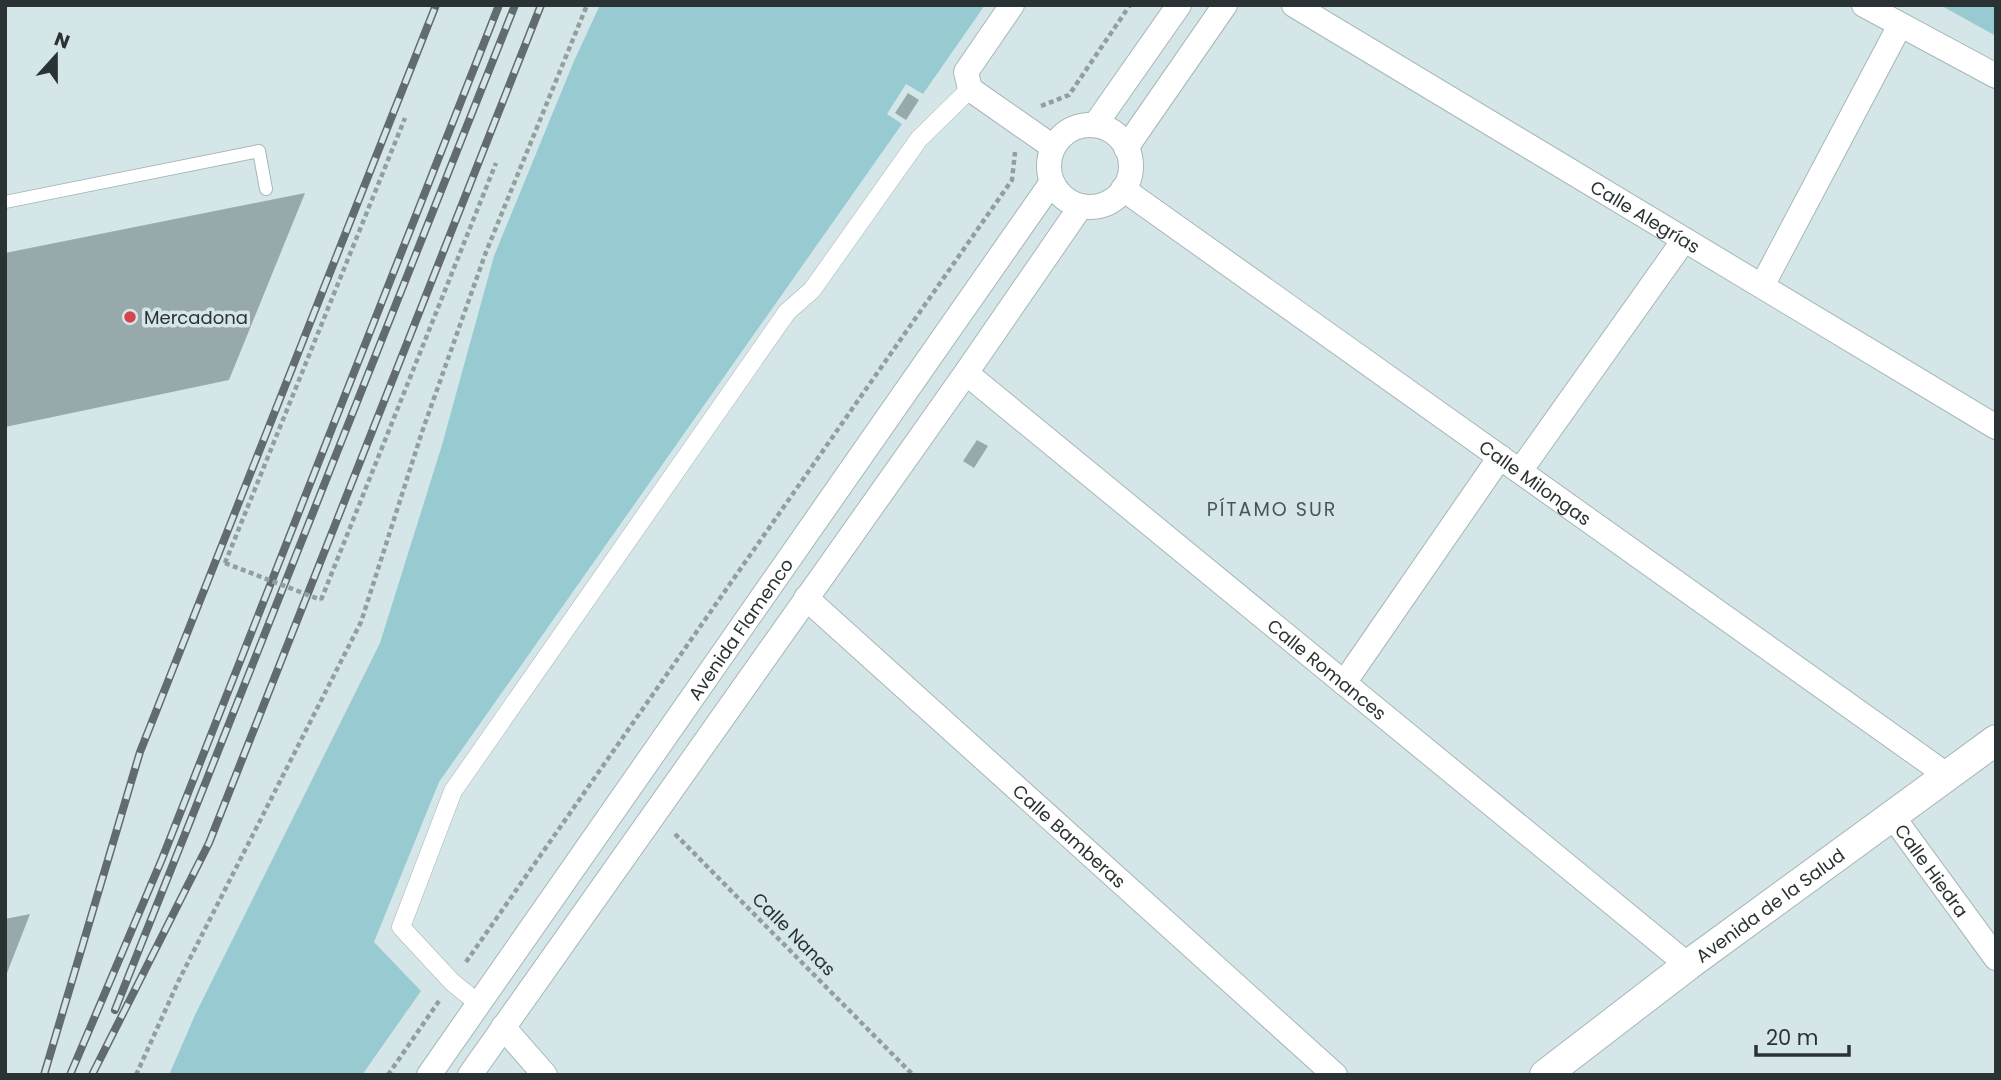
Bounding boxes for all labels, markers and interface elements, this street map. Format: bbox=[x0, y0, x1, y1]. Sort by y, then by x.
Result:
north arrow bbox=[21, 21, 91, 91]
text: N bbox=[50, 25, 73, 56]
street label: Calle Alegrías bbox=[1586, 174, 1705, 259]
place label: Mercadona bbox=[144, 305, 248, 330]
marker: Mercadona bbox=[122, 309, 138, 325]
street label: Calle Milongas bbox=[1474, 434, 1596, 531]
district label: PÍTAMO SUR bbox=[1207, 496, 1337, 523]
street label: Avenida Flamenco bbox=[682, 553, 799, 705]
street label: Calle Romances bbox=[1262, 613, 1392, 725]
street label: Calle Bamberas bbox=[1008, 778, 1132, 893]
street label: Calle Hiedra bbox=[1889, 818, 1974, 922]
street label: Avenida de la Salud bbox=[1690, 842, 1850, 968]
street label: Calle Nanas bbox=[747, 887, 841, 981]
scale bar bbox=[1756, 1014, 1849, 1058]
text: 20 m bbox=[1766, 1023, 1819, 1052]

